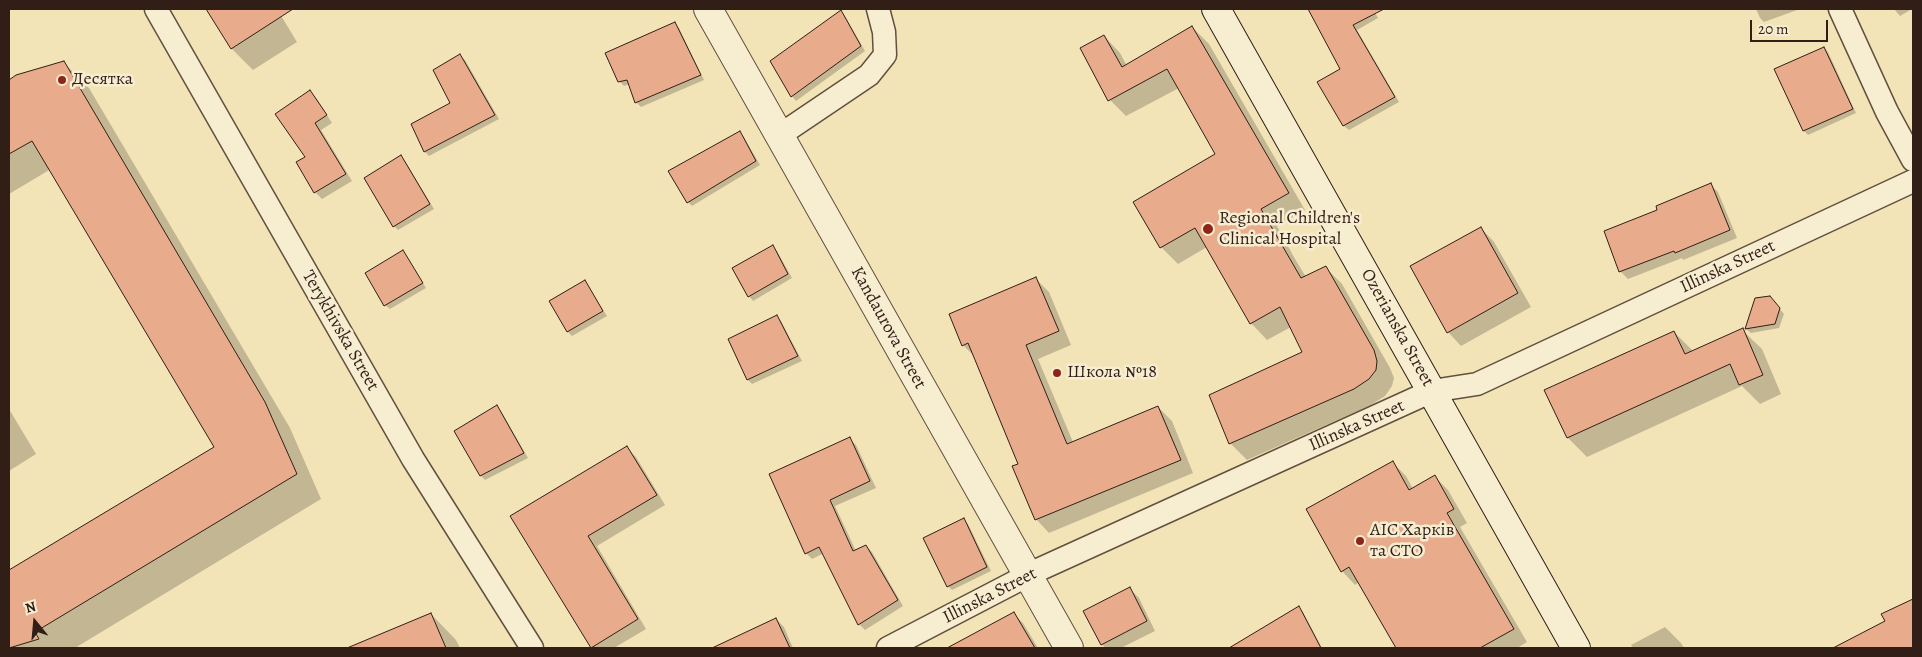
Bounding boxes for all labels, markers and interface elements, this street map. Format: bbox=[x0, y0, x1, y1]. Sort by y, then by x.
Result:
scale bar bbox=[1752, 10, 1830, 42]
text: 20 m bbox=[1758, 19, 1789, 39]
place label: Десятка bbox=[72, 69, 133, 91]
marker: Десятка bbox=[56, 74, 68, 86]
place label: Regional Children's Clinical Hospital bbox=[1219, 208, 1360, 250]
marker: Regional Children's Clinical Hospital bbox=[1201, 222, 1215, 236]
street label: Illinska Street bbox=[1677, 236, 1779, 298]
street label: Kandaurova Street bbox=[845, 263, 931, 393]
street label: Ozerianska Street bbox=[1356, 265, 1438, 391]
street label: Terykhivska Street bbox=[297, 267, 383, 395]
place label: Школа №18 bbox=[1067, 362, 1157, 384]
marker: Школа №18 bbox=[1051, 367, 1063, 379]
street label: Illinska Street bbox=[1306, 395, 1408, 457]
place label: АІС Харків та СТО bbox=[1370, 520, 1454, 562]
marker: АІС Харків та СТО bbox=[1354, 535, 1366, 547]
street label: Illinska Street bbox=[940, 563, 1040, 629]
north arrow bbox=[10, 597, 60, 647]
text: N bbox=[23, 597, 38, 618]

